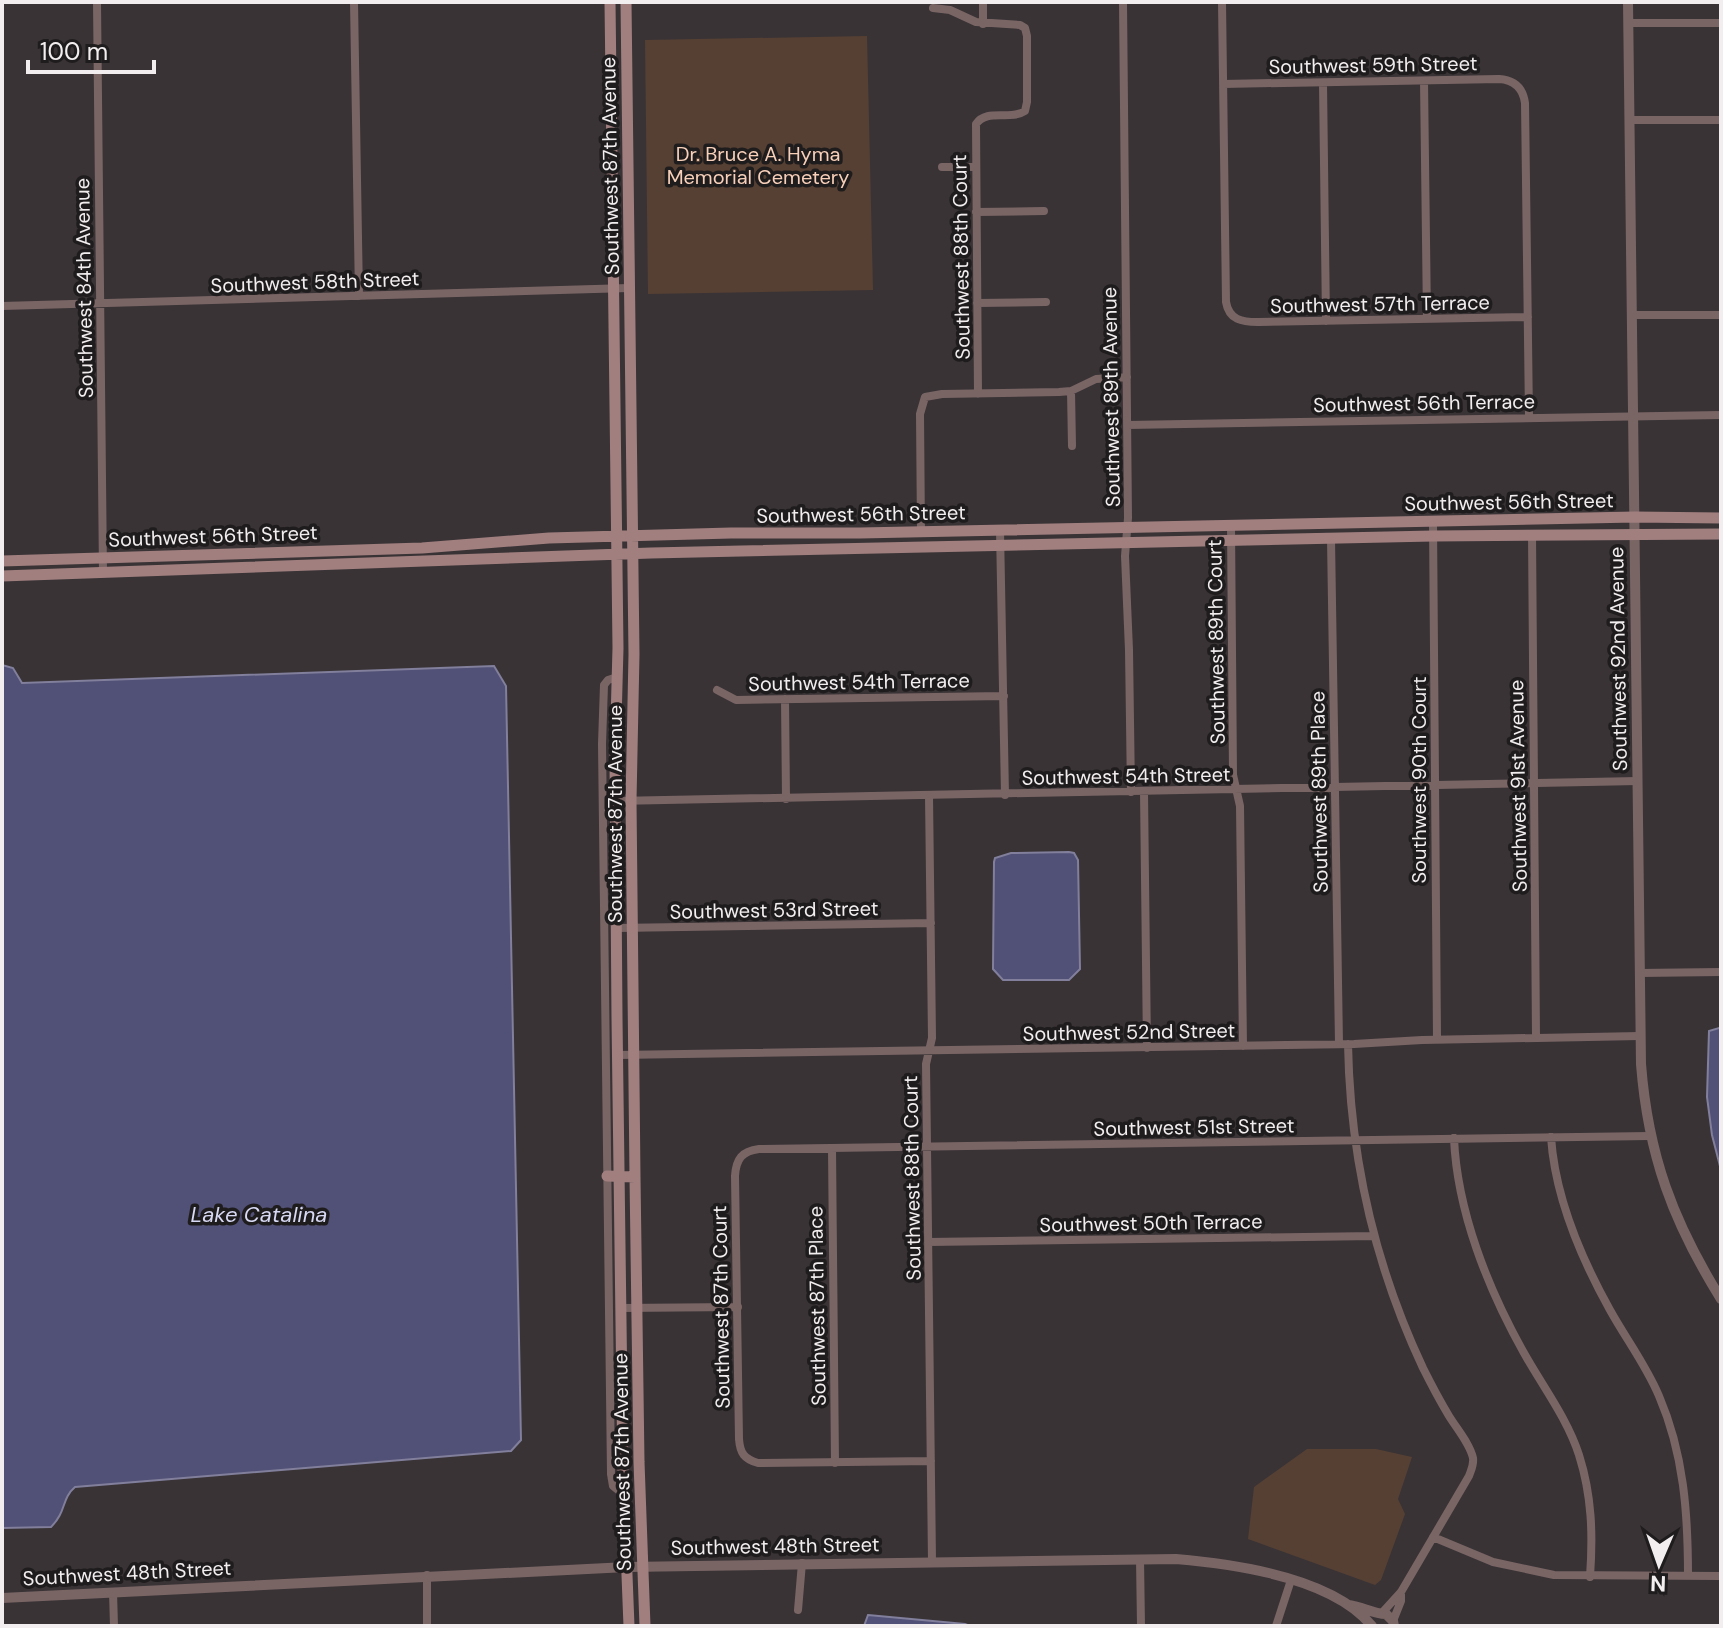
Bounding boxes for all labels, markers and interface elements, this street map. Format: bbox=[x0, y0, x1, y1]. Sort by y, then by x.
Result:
scale bar bbox=[28, 24, 154, 74]
text: 100 m bbox=[40, 36, 108, 67]
street label: Southwest 59th Street bbox=[1268, 50, 1478, 80]
street label: Southwest 87th Avenue bbox=[595, 57, 625, 275]
park label: Dr. Bruce A. Hyma Memorial Cemetery bbox=[667, 141, 849, 190]
street label: Southwest 88th Court bbox=[946, 154, 976, 360]
street label: Southwest 84th Avenue bbox=[69, 178, 99, 398]
street label: Southwest 58th Street bbox=[210, 265, 420, 299]
street label: Southwest 89th Avenue bbox=[1096, 287, 1126, 507]
street label: Southwest 57th Terrace bbox=[1270, 289, 1490, 319]
street label: Southwest 56th Terrace bbox=[1313, 388, 1535, 418]
street label: Southwest 56th Street bbox=[1404, 487, 1614, 517]
street label: Southwest 56th Street bbox=[756, 499, 966, 529]
street label: Southwest 56th Street bbox=[108, 519, 318, 553]
street label: Southwest 89th Court bbox=[1201, 539, 1231, 745]
street label: Southwest 92nd Avenue bbox=[1603, 547, 1633, 771]
street label: Southwest 54th Terrace bbox=[748, 667, 970, 697]
street label: Southwest 90th Court bbox=[1406, 676, 1432, 884]
street label: Southwest 91st Avenue bbox=[1503, 680, 1533, 892]
street label: Southwest 89th Place bbox=[1304, 691, 1334, 893]
street label: Southwest 87th Avenue bbox=[602, 705, 628, 923]
street label: Southwest 54th Street bbox=[1021, 761, 1231, 791]
street label: Southwest 53rd Street bbox=[669, 895, 879, 925]
street label: Southwest 52nd Street bbox=[1022, 1017, 1236, 1047]
street label: Southwest 88th Court bbox=[897, 1075, 927, 1281]
street label: Southwest 51st Street bbox=[1093, 1112, 1295, 1142]
water label: Lake Catalina bbox=[191, 1200, 327, 1229]
street label: Southwest 87th Court bbox=[706, 1205, 736, 1409]
street label: Southwest 87th Place bbox=[802, 1206, 832, 1406]
street label: Southwest 50th Terrace bbox=[1039, 1208, 1263, 1238]
street label: Southwest 87th Avenue bbox=[607, 1353, 637, 1571]
north arrow bbox=[1619, 1524, 1699, 1604]
street label: Southwest 48th Street bbox=[670, 1531, 880, 1561]
street label: Southwest 48th Street bbox=[22, 1555, 232, 1591]
text: N bbox=[1650, 1569, 1667, 1598]

